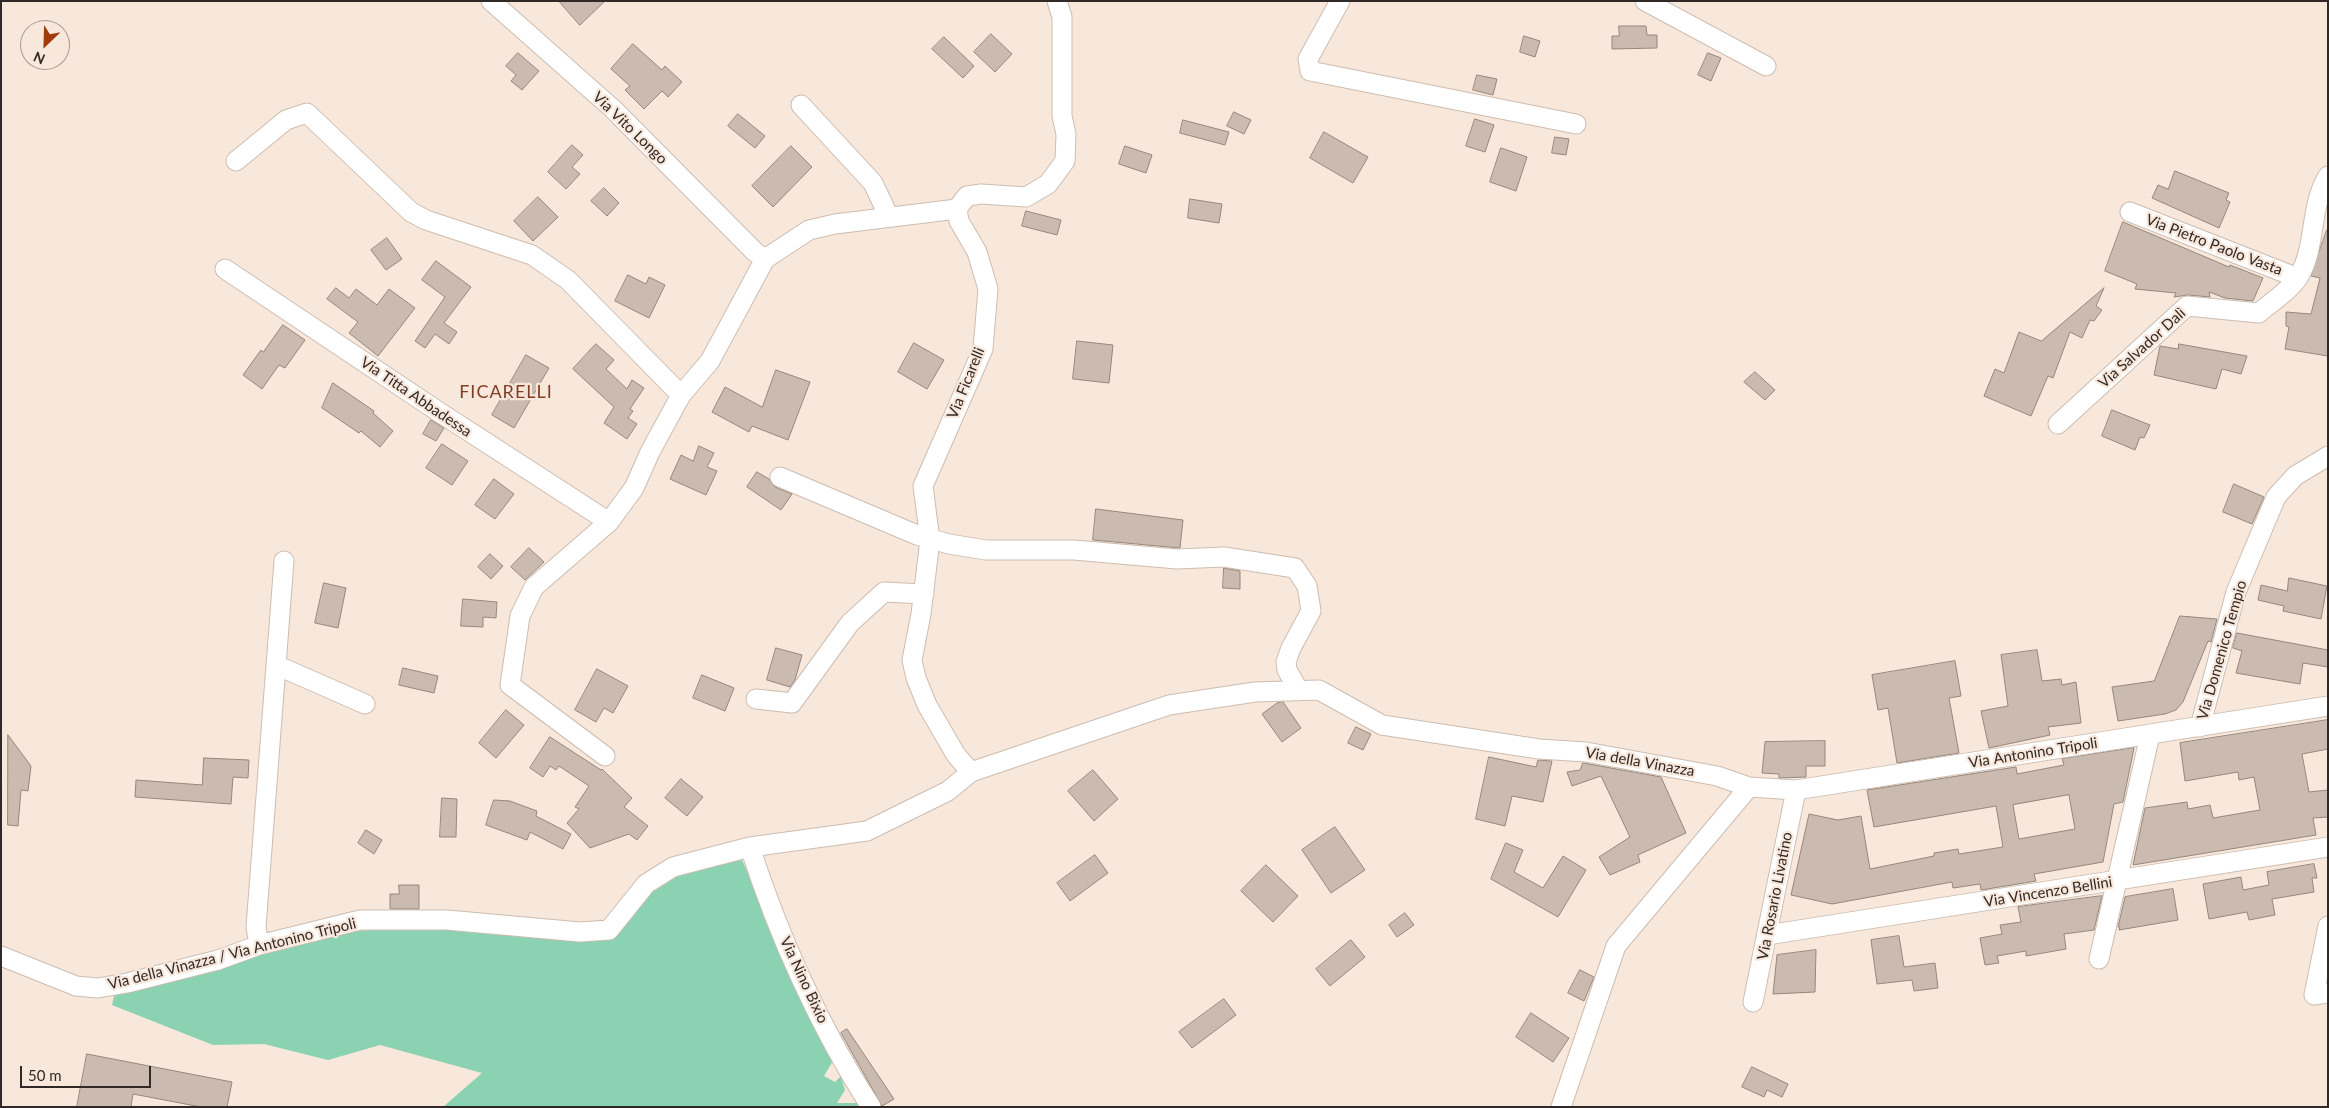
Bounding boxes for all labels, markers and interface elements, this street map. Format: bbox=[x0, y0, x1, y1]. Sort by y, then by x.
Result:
north arrow bbox=[20, 20, 70, 70]
text: N bbox=[31, 48, 47, 68]
street label: Via Vito Longo bbox=[589, 88, 671, 168]
street label: Via Pietro Paolo Vasta bbox=[2143, 211, 2285, 279]
street label: Via Salvador Dalì bbox=[2095, 304, 2189, 392]
street label: Via Ficarelli bbox=[944, 345, 988, 421]
street label: Via Titta Abbadessa bbox=[357, 353, 475, 441]
district label: FICARELLI bbox=[458, 381, 554, 403]
street label: Via Domenico Tempio bbox=[2193, 578, 2251, 722]
street label: Via Antonino Tripoli bbox=[1967, 734, 2099, 772]
street label: Via della Vinazza bbox=[1584, 744, 1696, 780]
street label: Via Rosario Livatino bbox=[1754, 830, 1796, 962]
street label: Via Vincenzo Bellini bbox=[1983, 873, 2113, 911]
street label: Via della Vinazza / Via Antonino Tripoli bbox=[106, 914, 358, 994]
street label: Via Nino Bixio bbox=[776, 934, 832, 1026]
scale bar bbox=[22, 1056, 154, 1088]
text: 50 m bbox=[28, 1066, 62, 1084]

